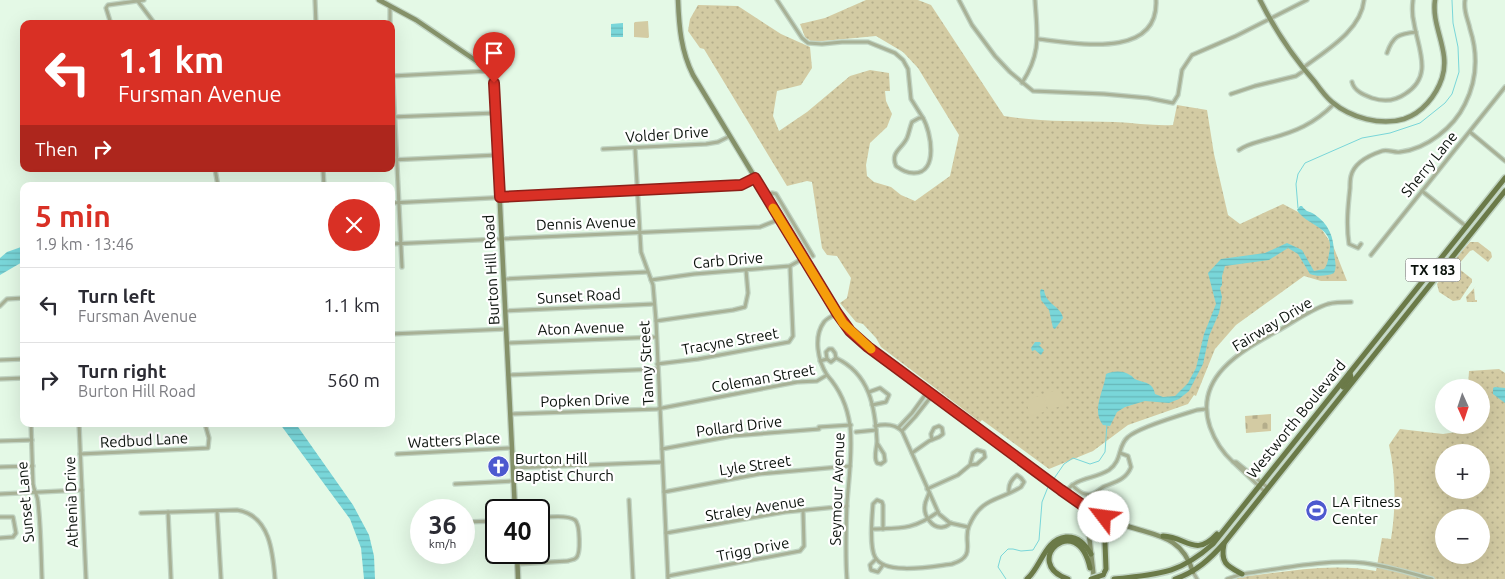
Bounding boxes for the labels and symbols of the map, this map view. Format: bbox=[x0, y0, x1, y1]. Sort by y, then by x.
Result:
pin bbox=[473, 32, 515, 83]
street label: Volder Drive bbox=[625, 123, 709, 145]
street label: Sherry Lane bbox=[1397, 128, 1461, 200]
street label: Dennis Avenue bbox=[536, 213, 636, 233]
street label: Burton Hill Road bbox=[480, 214, 502, 326]
street label: Carb Drive bbox=[692, 248, 764, 272]
road number: TX 183 bbox=[1406, 258, 1460, 282]
street label: Sunset Road bbox=[537, 285, 621, 307]
street label: Fairway Drive bbox=[1229, 294, 1315, 354]
street label: Aton Avenue bbox=[537, 318, 625, 338]
street label: Tanny Street bbox=[635, 320, 657, 406]
street label: Tracyne Street bbox=[680, 324, 780, 358]
street label: Westworth Boulevard bbox=[1243, 357, 1349, 481]
street label: Coleman Street bbox=[710, 361, 816, 395]
north arrow bbox=[1435, 379, 1490, 434]
street label: Popken Drive bbox=[540, 390, 630, 410]
street label: Pollard Drive bbox=[695, 412, 783, 440]
street label: Redbud Lane bbox=[100, 429, 188, 451]
street label: Watters Place bbox=[407, 429, 501, 451]
street label: Seymour Avenue bbox=[827, 432, 847, 546]
place label: Burton Hill Baptist Church bbox=[515, 450, 614, 484]
street label: Lyle Street bbox=[718, 452, 792, 478]
church icon: Burton Hill Baptist Church bbox=[487, 455, 511, 479]
street label: Athenia Drive bbox=[61, 456, 81, 548]
street label: Sunset Lane bbox=[13, 461, 37, 543]
position arrow bbox=[1077, 490, 1129, 542]
street label: Straley Avenue bbox=[704, 492, 806, 524]
place label: LA Fitness Center bbox=[1332, 493, 1401, 527]
sports icon: LA Fitness Center bbox=[1304, 498, 1328, 522]
speed limit sign: 40 bbox=[485, 499, 550, 564]
street label: Trigg Drive bbox=[715, 534, 791, 564]

